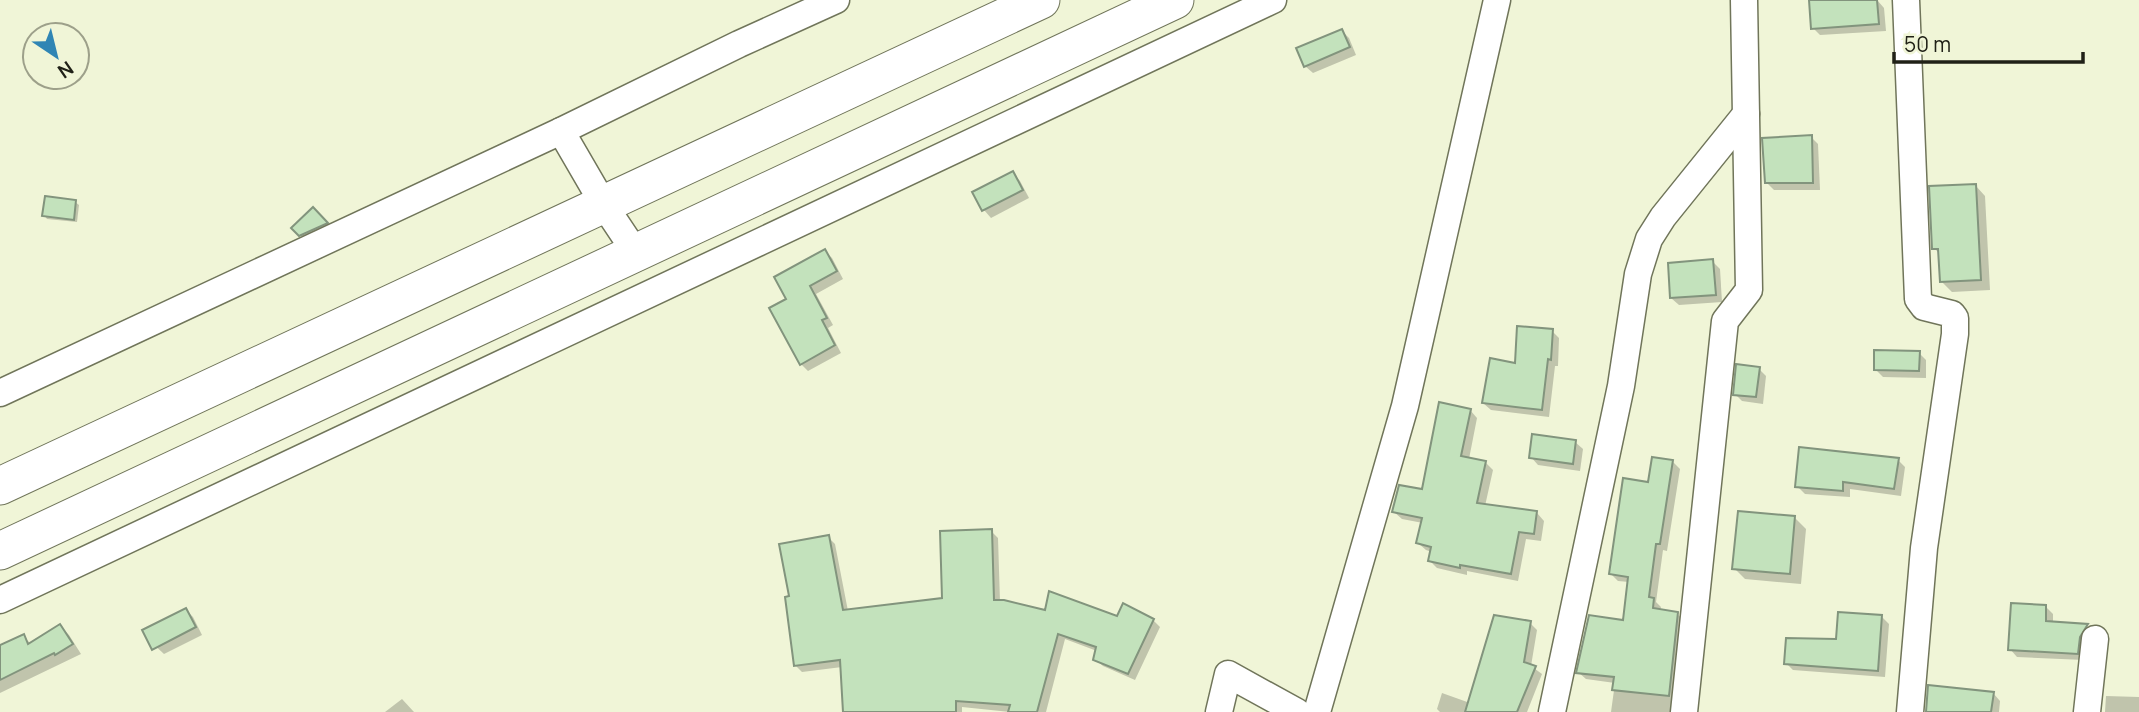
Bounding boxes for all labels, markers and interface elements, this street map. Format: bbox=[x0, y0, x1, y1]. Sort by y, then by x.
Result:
north arrow bbox=[21, 21, 91, 91]
scale bar bbox=[1894, 21, 2083, 65]
text: 50 m bbox=[1904, 30, 1951, 58]
text: N bbox=[53, 55, 79, 84]

